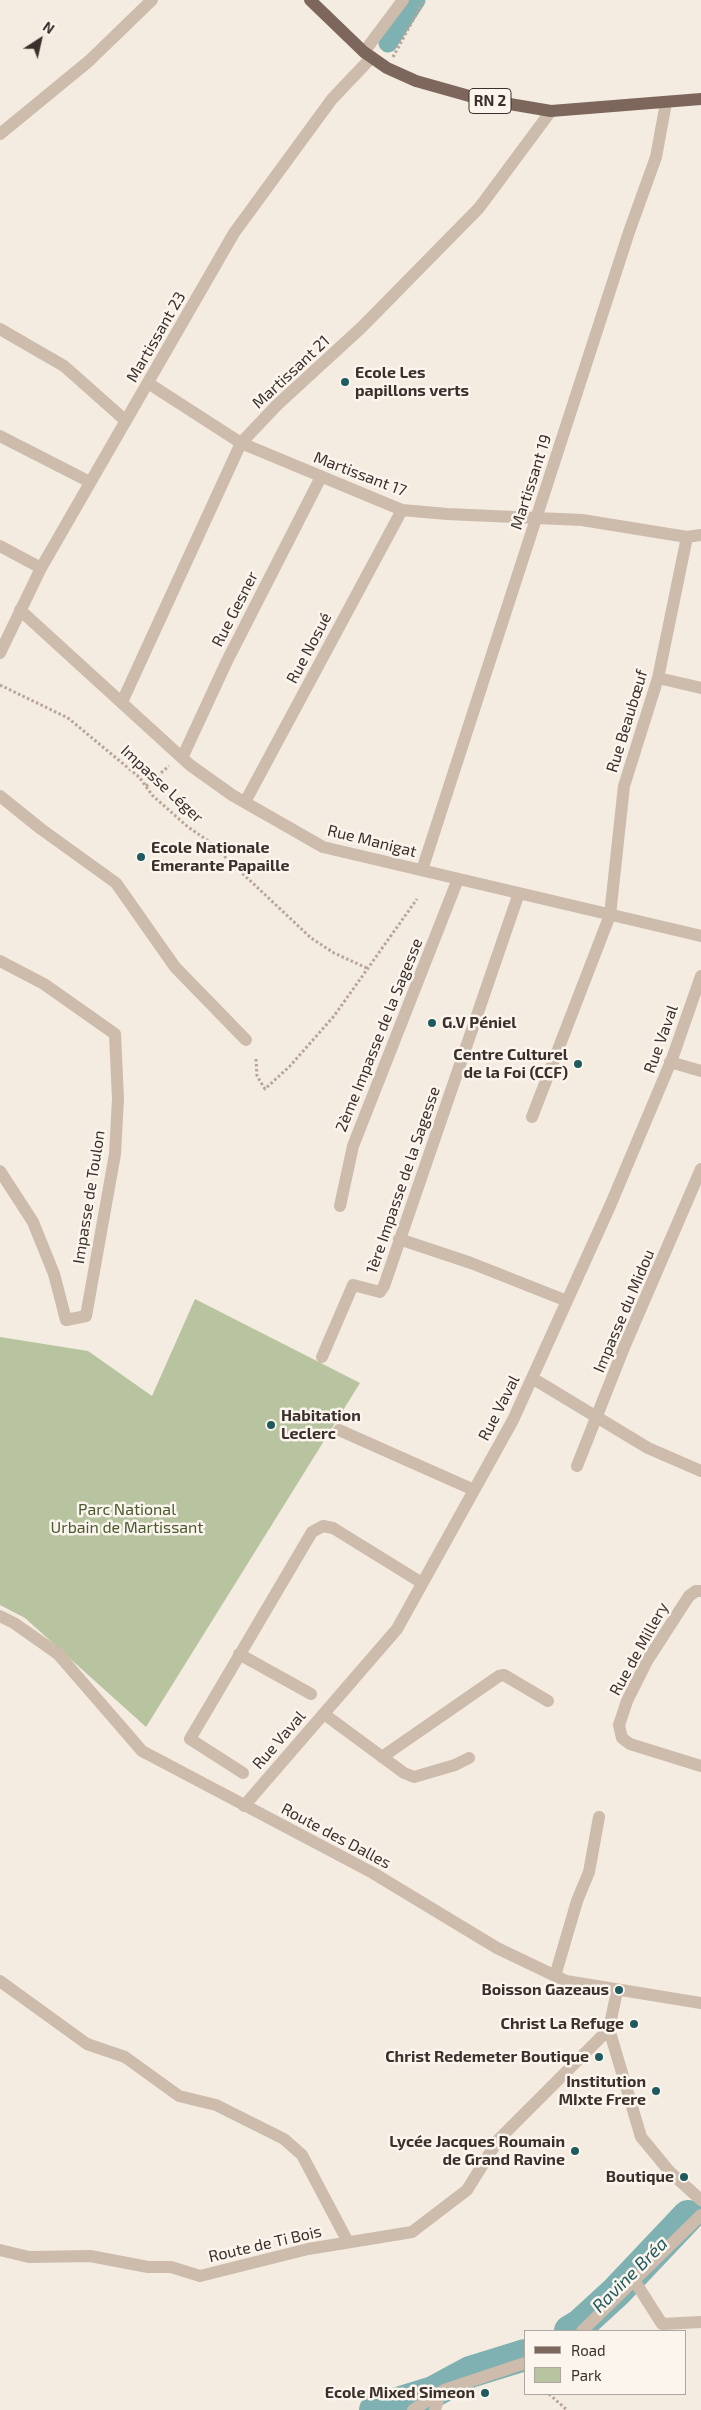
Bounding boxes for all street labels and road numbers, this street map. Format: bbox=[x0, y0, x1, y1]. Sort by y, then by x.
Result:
road number: RN 2 bbox=[469, 88, 511, 114]
street label: Martissant 23 bbox=[122, 288, 190, 386]
street label: Martissant 21 bbox=[248, 331, 334, 413]
street label: Martissant 19 bbox=[507, 432, 555, 532]
street label: Martissant 17 bbox=[311, 448, 409, 500]
street label: Rue Gesner bbox=[208, 568, 262, 650]
street label: Rue Nosué bbox=[282, 609, 336, 687]
street label: Rue Beaubœuf bbox=[602, 667, 652, 775]
street label: Impasse Léger bbox=[117, 741, 207, 827]
street label: Rue Manigat bbox=[326, 821, 418, 861]
street label: 2ème Impasse de la Sagesse bbox=[331, 935, 427, 1135]
street label: Rue Vaval bbox=[640, 1002, 682, 1076]
street label: 1ère Impasse de la Sagesse bbox=[362, 1084, 444, 1276]
street label: Impasse de Toulon bbox=[69, 1129, 109, 1265]
street label: Impasse du Midou bbox=[589, 1247, 659, 1375]
street label: Rue Vaval bbox=[474, 1372, 524, 1444]
street label: Rue de Millery bbox=[606, 1599, 672, 1699]
street label: Rue Vaval bbox=[248, 1707, 310, 1773]
street label: Route des Dalles bbox=[278, 1799, 394, 1873]
street label: Route de Ti Bois bbox=[207, 2222, 323, 2266]

